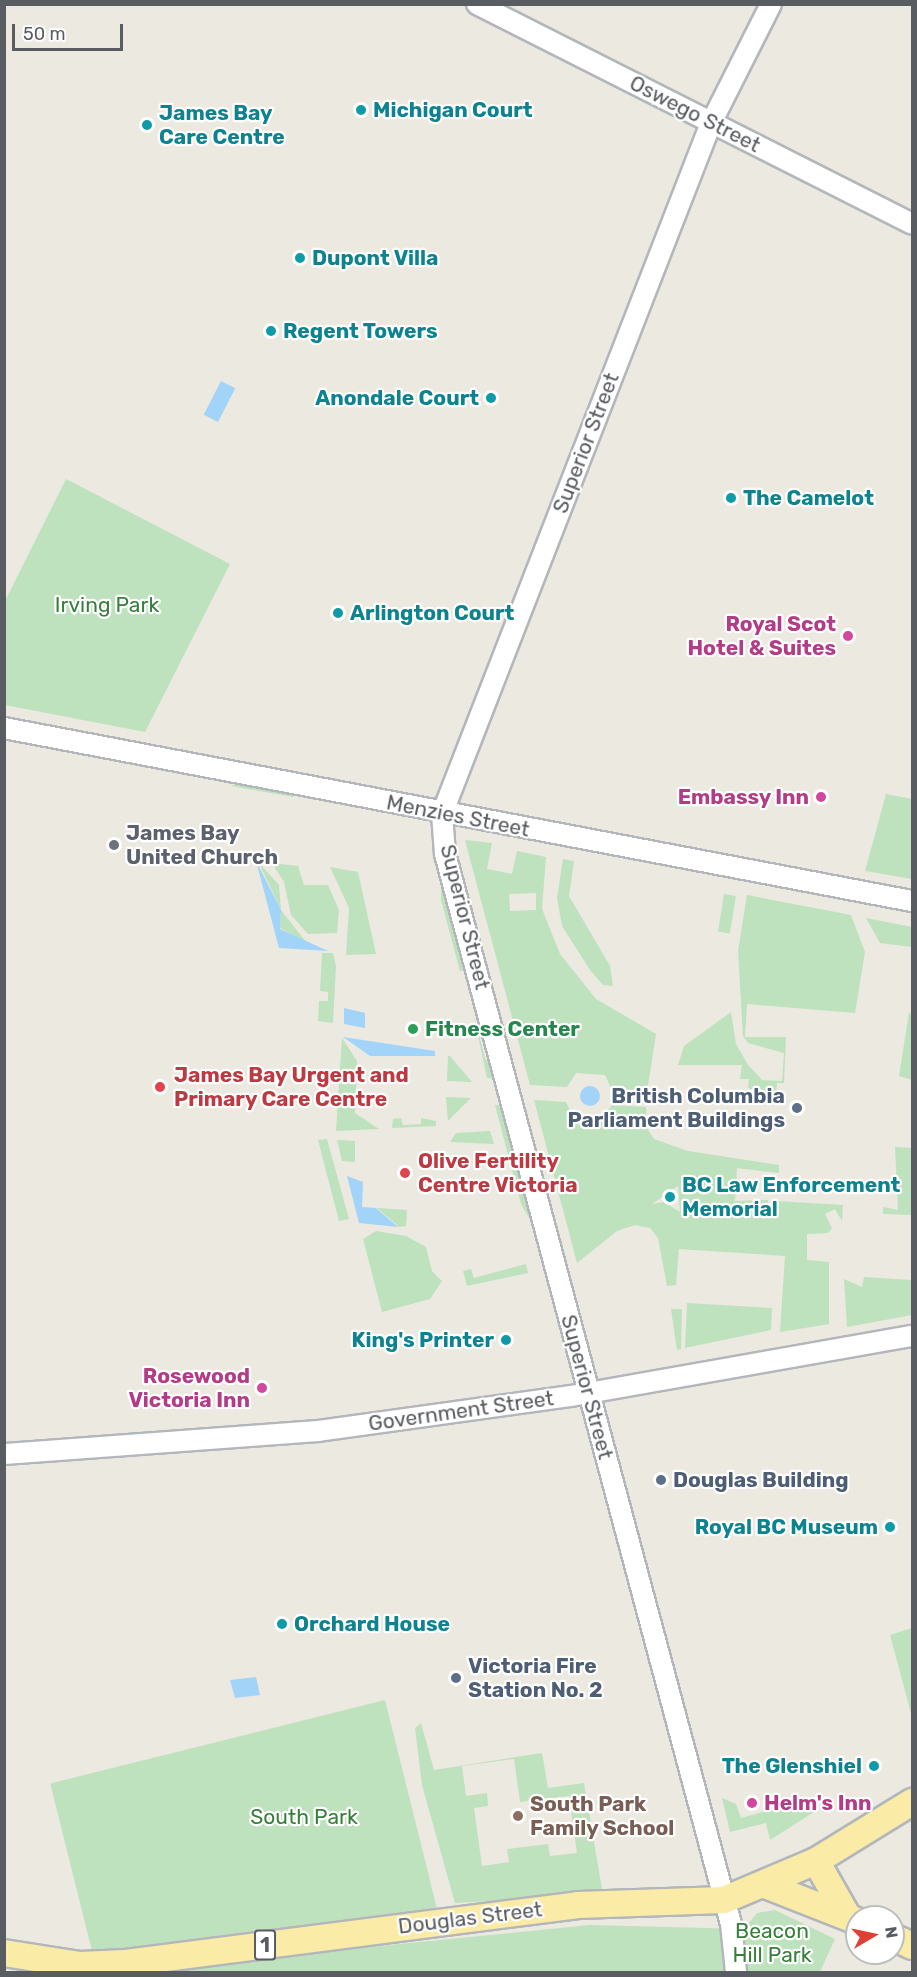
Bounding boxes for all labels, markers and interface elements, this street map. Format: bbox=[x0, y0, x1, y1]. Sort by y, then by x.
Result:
scale bar bbox=[15, 12, 126, 50]
text: 50 m bbox=[23, 23, 66, 45]
street label: Oswego Street bbox=[625, 70, 765, 158]
place label: Michigan Court bbox=[373, 97, 532, 123]
place label: James Bay Care Centre bbox=[159, 100, 285, 150]
marker: Michigan Court bbox=[354, 103, 368, 117]
marker: James Bay Care Centre bbox=[140, 118, 154, 132]
place label: Dupont Villa bbox=[312, 245, 439, 271]
marker: Dupont Villa bbox=[293, 251, 307, 265]
place label: Regent Towers bbox=[283, 318, 438, 344]
marker: Regent Towers bbox=[264, 324, 278, 338]
street label: Superior Street bbox=[548, 369, 624, 517]
place label: Anondale Court bbox=[315, 385, 479, 411]
marker: Anondale Court bbox=[484, 391, 498, 405]
place label: The Camelot bbox=[743, 485, 874, 511]
marker: The Camelot bbox=[724, 491, 738, 505]
park label: Irving Park bbox=[55, 592, 159, 618]
place label: Arlington Court bbox=[350, 600, 514, 626]
marker: Arlington Court bbox=[331, 606, 345, 620]
place label: Royal Scot Hotel & Suites bbox=[687, 611, 836, 661]
marker: Royal Scot Hotel & Suites bbox=[841, 629, 855, 643]
place label: Embassy Inn bbox=[677, 784, 809, 810]
street label: Menzies Street bbox=[384, 790, 532, 842]
marker: Embassy Inn bbox=[814, 790, 828, 804]
place label: James Bay United Church bbox=[126, 820, 278, 870]
marker: James Bay United Church bbox=[107, 838, 121, 852]
street label: Superior Street bbox=[435, 842, 495, 992]
place label: Fitness Center bbox=[425, 1016, 580, 1042]
marker: Fitness Center bbox=[406, 1022, 420, 1036]
place label: James Bay Urgent and Primary Care Centre bbox=[174, 1062, 409, 1112]
marker: James Bay Urgent and Primary Care Centre bbox=[151, 1078, 169, 1096]
place label: British Columbia Parliament Buildings bbox=[567, 1083, 785, 1133]
marker: British Columbia Parliament Buildings bbox=[790, 1101, 804, 1115]
place label: Olive Fertility Centre Victoria bbox=[418, 1148, 578, 1198]
marker: Olive Fertility Centre Victoria bbox=[396, 1164, 414, 1182]
place label: BC Law Enforcement Memorial bbox=[682, 1172, 901, 1222]
marker: BC Law Enforcement Memorial bbox=[663, 1190, 677, 1204]
street label: Superior Street bbox=[556, 1312, 618, 1462]
place label: King's Printer bbox=[352, 1327, 494, 1353]
marker: King's Printer bbox=[499, 1333, 513, 1347]
place label: Rosewood Victoria Inn bbox=[128, 1363, 250, 1413]
marker: Rosewood Victoria Inn bbox=[255, 1381, 269, 1395]
street label: Government Street bbox=[367, 1386, 555, 1436]
place label: Douglas Building bbox=[673, 1467, 848, 1493]
marker: Douglas Building bbox=[654, 1473, 668, 1487]
place label: Royal BC Museum bbox=[695, 1514, 878, 1540]
marker: Royal BC Museum bbox=[883, 1520, 897, 1534]
place label: Orchard House bbox=[294, 1611, 450, 1637]
marker: Orchard House bbox=[275, 1617, 289, 1631]
place label: Victoria Fire Station No. 2 bbox=[468, 1653, 603, 1703]
marker: Victoria Fire Station No. 2 bbox=[449, 1671, 463, 1685]
place label: The Glenshiel bbox=[722, 1753, 862, 1779]
marker: The Glenshiel bbox=[867, 1759, 881, 1773]
place label: Helm's Inn bbox=[764, 1790, 871, 1816]
place label: South Park Family School bbox=[530, 1791, 675, 1841]
marker: Helm's Inn bbox=[745, 1796, 759, 1810]
park label: South Park bbox=[250, 1804, 358, 1830]
marker: South Park Family School bbox=[511, 1809, 525, 1823]
street label: Douglas Street bbox=[397, 1897, 543, 1939]
north arrow bbox=[845, 1905, 905, 1965]
park label: Beacon Hill Park bbox=[732, 1918, 812, 1968]
text: N bbox=[881, 1925, 902, 1940]
road number: 1 bbox=[253, 1928, 277, 1962]

